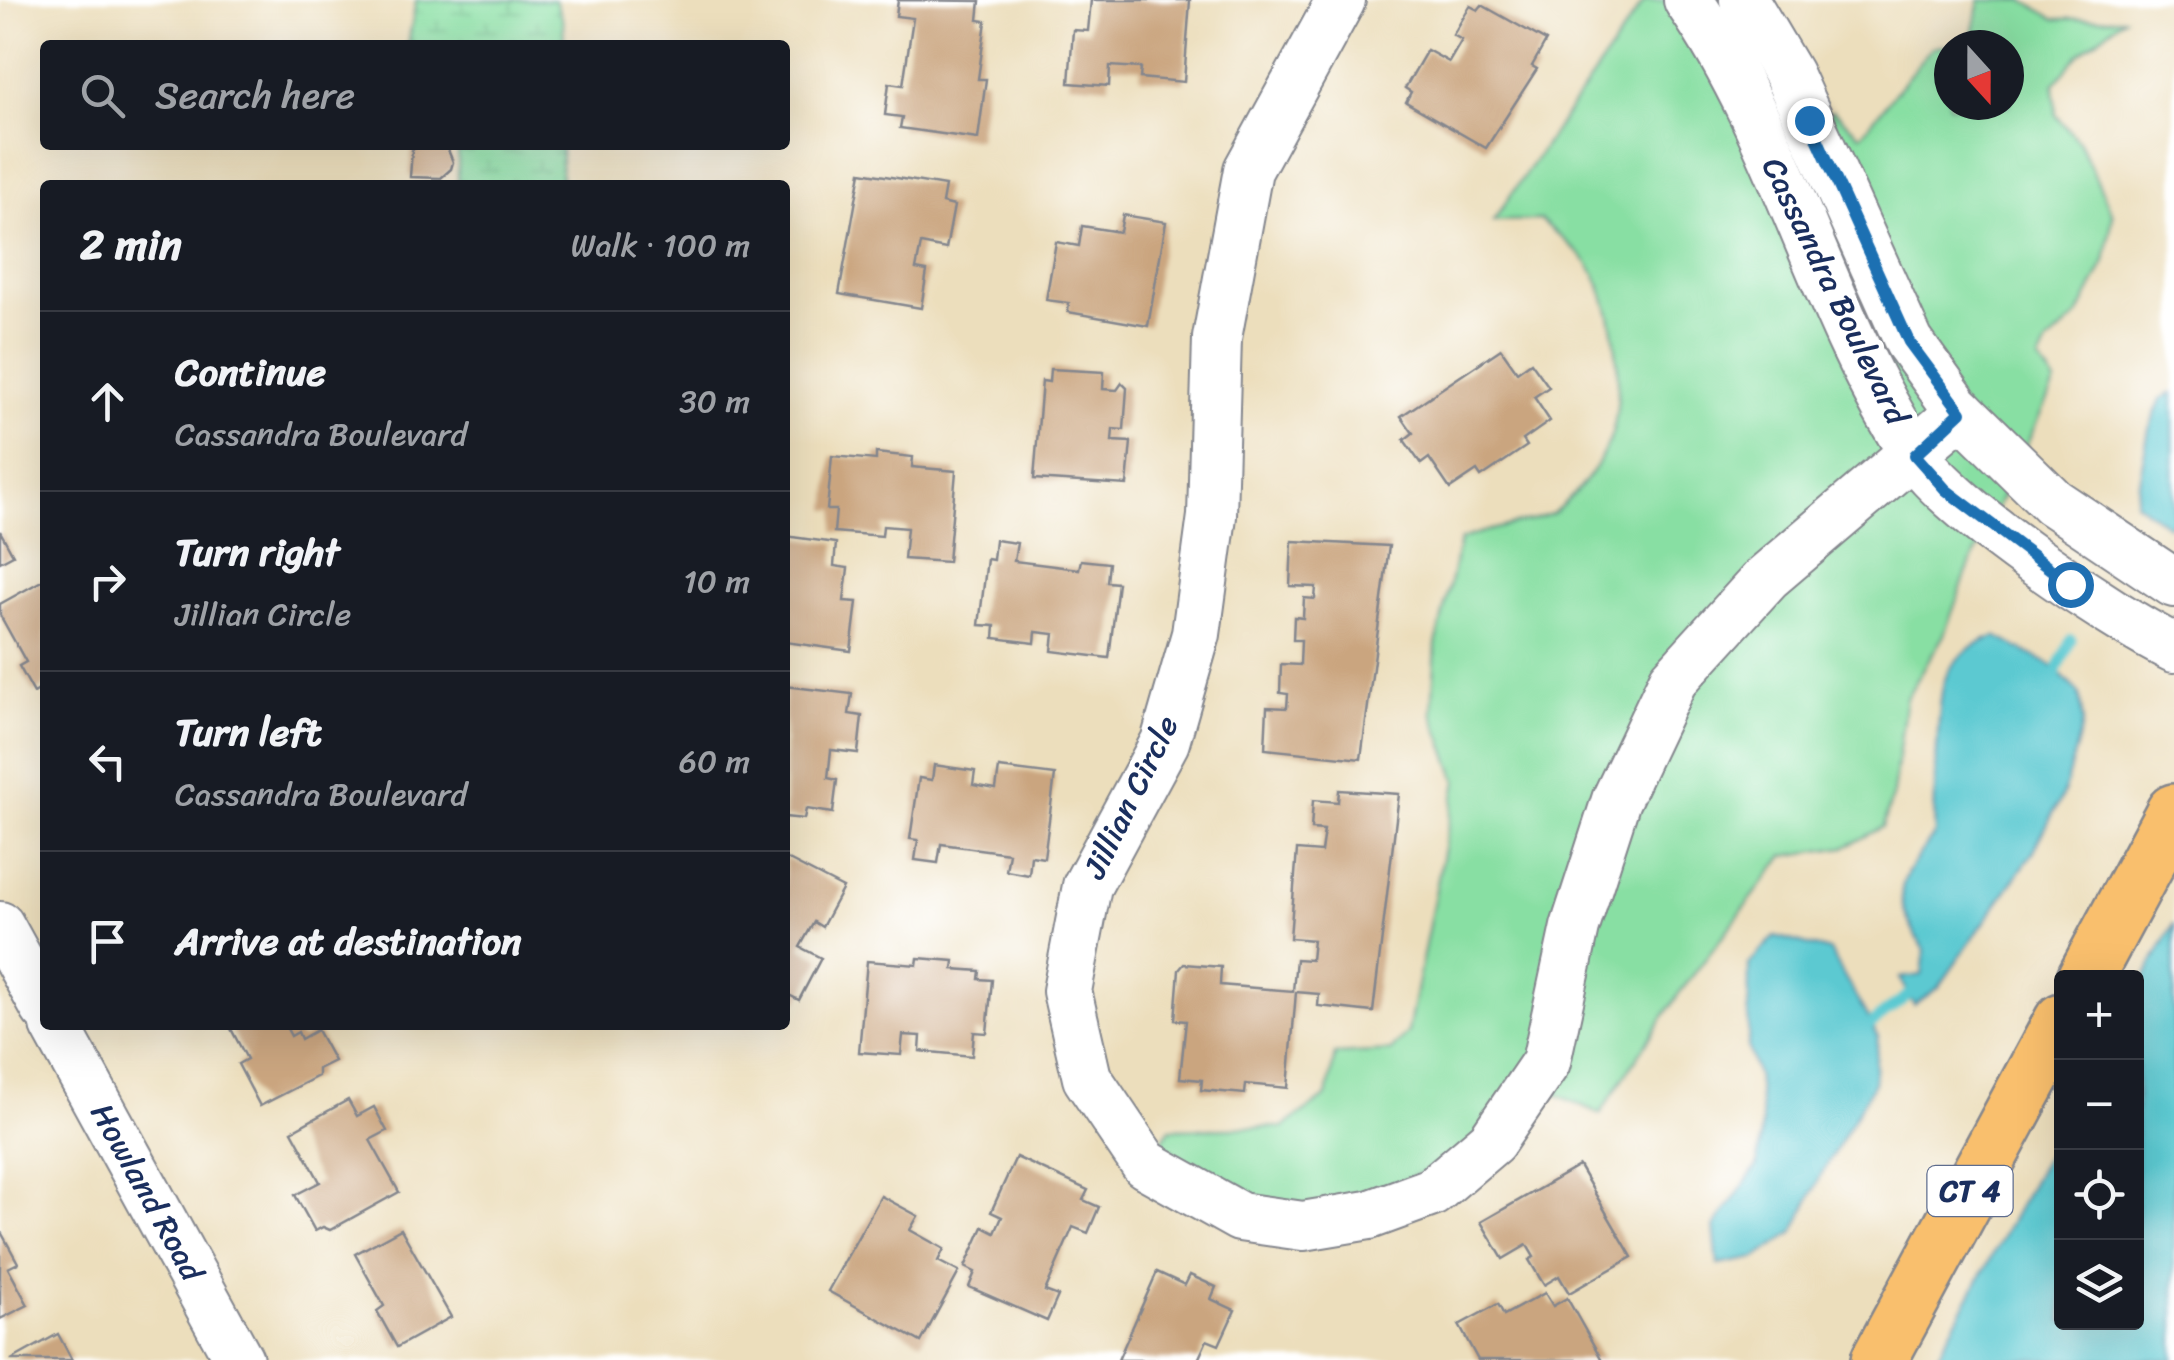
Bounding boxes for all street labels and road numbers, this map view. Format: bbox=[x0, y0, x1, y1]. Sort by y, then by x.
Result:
street label: Cassandra Boulevard bbox=[1745, 147, 1926, 437]
street label: Jillian Circle bbox=[1066, 705, 1195, 890]
street label: Howland Road bbox=[74, 1092, 221, 1294]
road number: CT 4 bbox=[1928, 1166, 2012, 1216]

